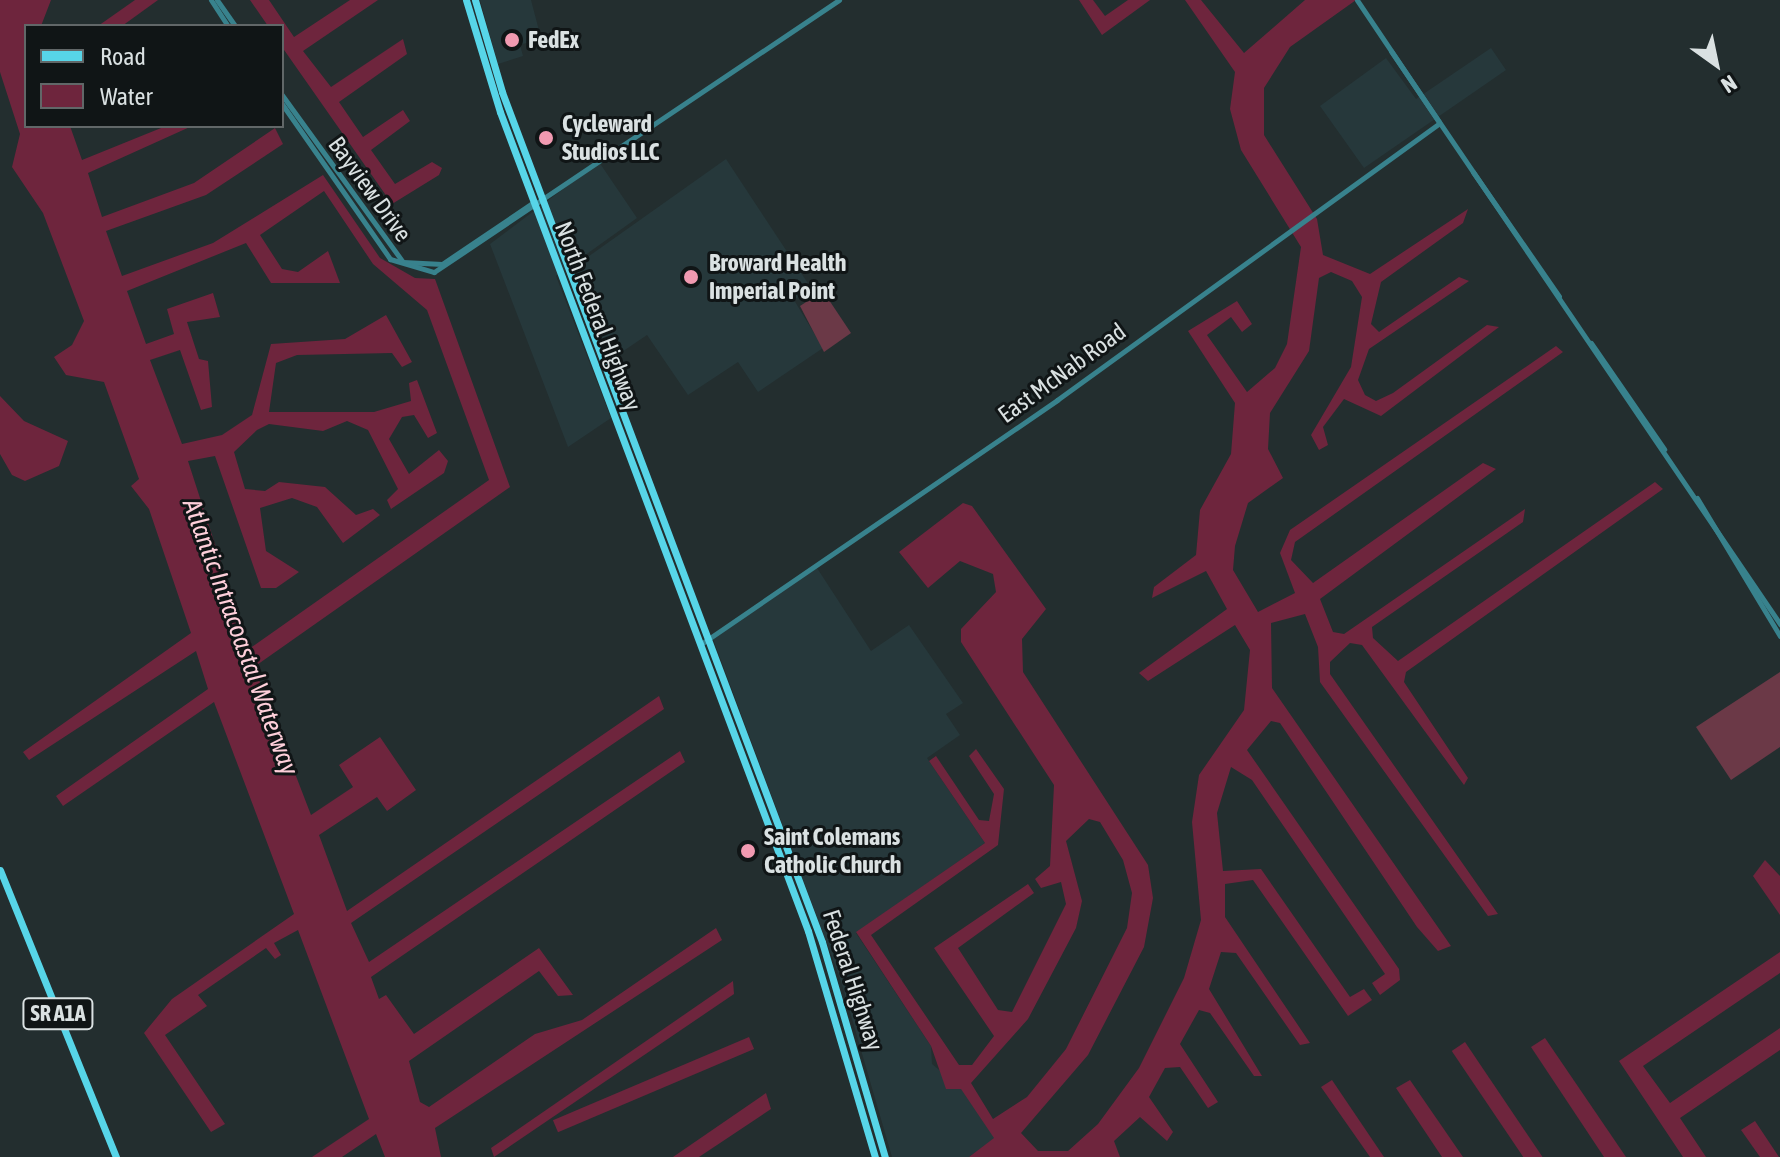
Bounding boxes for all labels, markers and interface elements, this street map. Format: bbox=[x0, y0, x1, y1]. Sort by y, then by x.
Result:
legend bbox=[24, 24, 284, 128]
north arrow bbox=[1676, 24, 1756, 104]
place label: FedEx bbox=[528, 26, 579, 54]
marker: FedEx bbox=[503, 31, 521, 49]
text: Road bbox=[100, 43, 146, 70]
text: N bbox=[1717, 70, 1742, 99]
text: Water bbox=[100, 83, 153, 110]
place label: Cycleward Studios LLC bbox=[562, 110, 659, 166]
marker: Cycleward Studios LLC bbox=[537, 129, 555, 147]
street label: Bayview Drive bbox=[322, 131, 418, 247]
street label: North Federal Highway bbox=[549, 217, 647, 415]
place label: Broward Health Imperial Point bbox=[709, 249, 846, 305]
marker: Broward Health Imperial Point bbox=[680, 266, 702, 288]
street label: East McNab Road bbox=[993, 317, 1131, 429]
water label: Atlantic Intracoastal Waterway bbox=[175, 495, 305, 779]
place label: Saint Colemans Catholic Church bbox=[764, 823, 901, 879]
marker: Saint Colemans Catholic Church bbox=[739, 842, 757, 860]
street label: Federal Highway bbox=[817, 906, 889, 1054]
road number: SR A1A bbox=[22, 996, 94, 1032]

